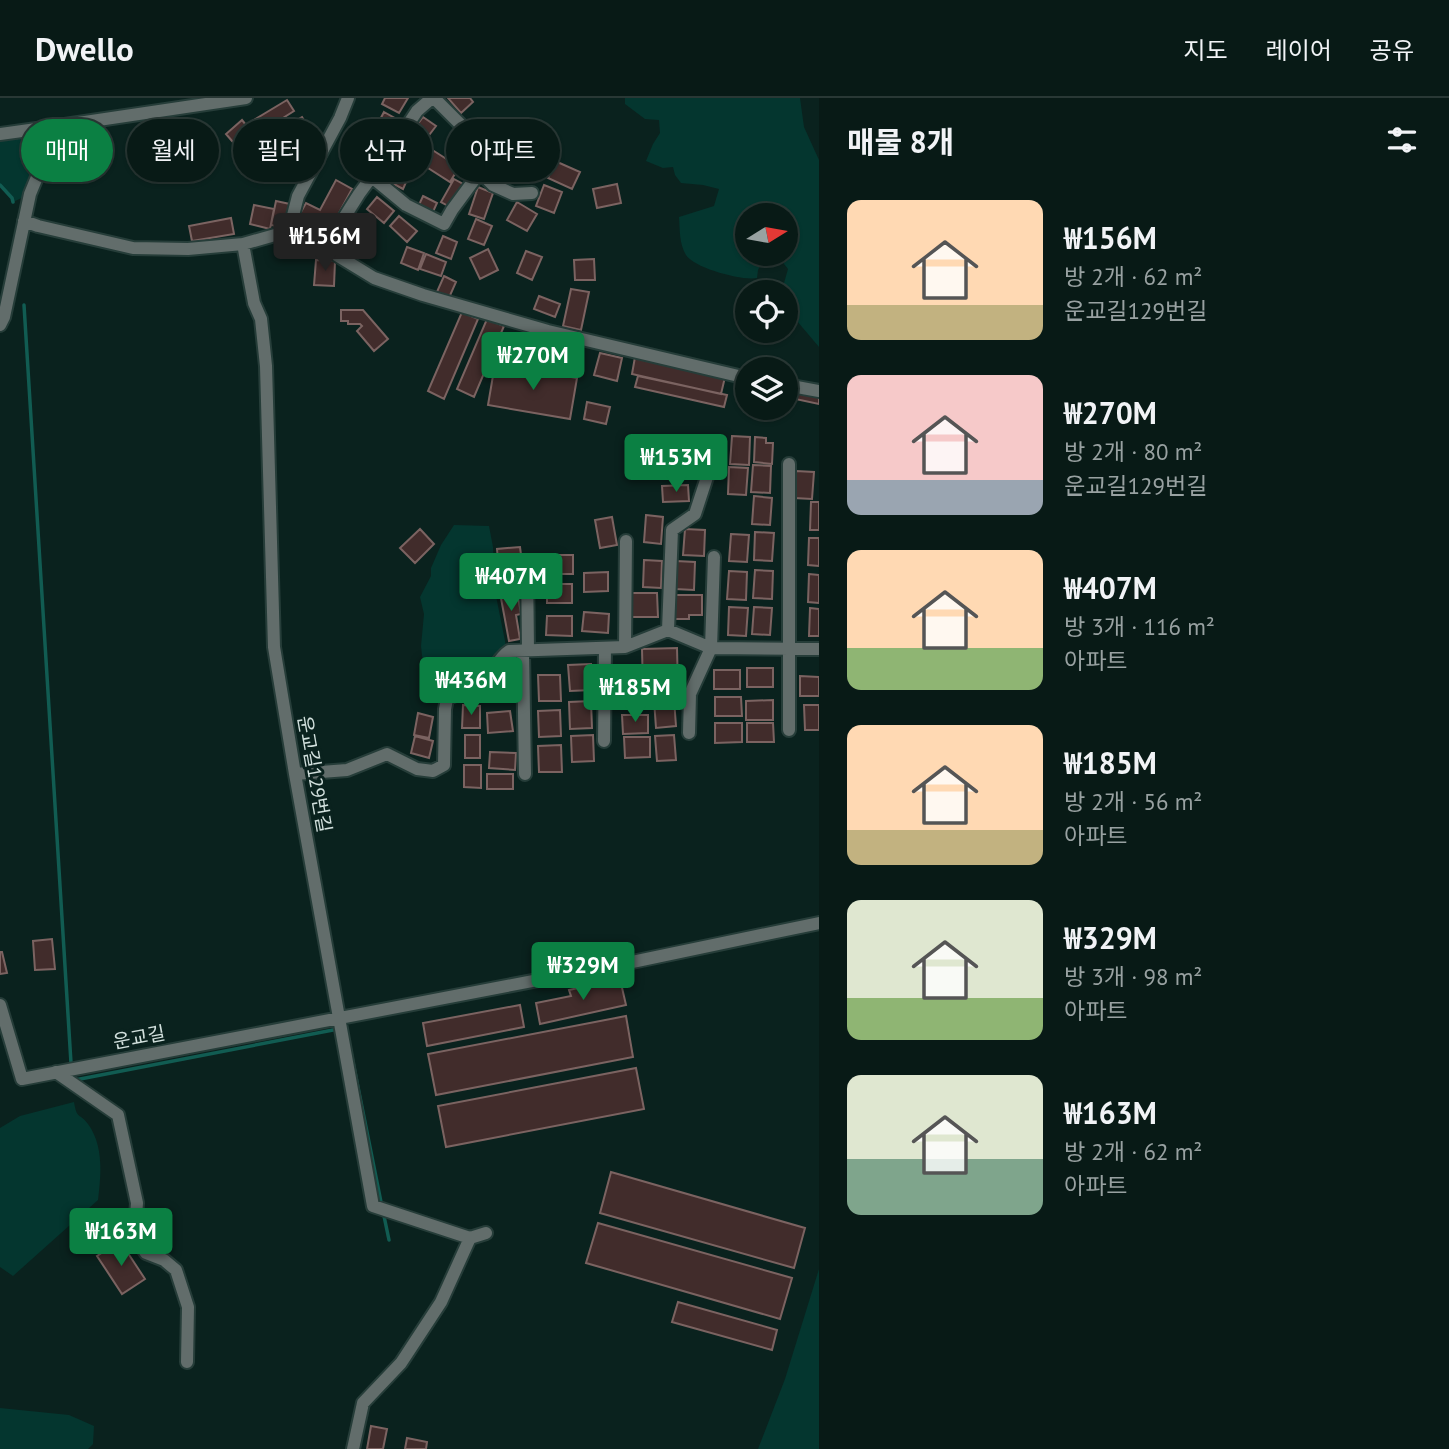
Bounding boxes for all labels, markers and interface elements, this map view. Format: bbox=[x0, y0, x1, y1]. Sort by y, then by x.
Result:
text: Dwello bbox=[35, 27, 134, 70]
text: 지도 bbox=[1183, 35, 1228, 66]
text: 레이어 bbox=[1266, 35, 1332, 66]
text: 공유 bbox=[1370, 35, 1414, 66]
chip: 매매 bbox=[21, 119, 113, 182]
chip: 월세 bbox=[127, 119, 219, 182]
chip: 필터 bbox=[233, 119, 326, 182]
chip: 신규 bbox=[340, 119, 432, 182]
chip: 아파트 bbox=[446, 119, 560, 182]
icon: filters bbox=[1383, 121, 1421, 159]
text: 매물 8개 bbox=[847, 122, 954, 161]
north arrow bbox=[735, 203, 798, 266]
map controls bbox=[735, 203, 798, 420]
pin: ₩156M bbox=[276, 214, 374, 273]
text: ₩156M bbox=[1064, 218, 1157, 257]
text: ₩156M bbox=[289, 221, 361, 250]
icon: home bbox=[903, 228, 987, 312]
text: 방 2개 · 62 m² bbox=[1064, 262, 1202, 291]
button: locate bbox=[735, 280, 798, 343]
text: 운교길129번길 bbox=[1064, 296, 1207, 325]
pin: ₩270M bbox=[484, 332, 582, 392]
text: ₩270M bbox=[497, 340, 569, 369]
button: layers bbox=[735, 357, 798, 420]
text: ₩270M bbox=[1064, 393, 1157, 432]
icon: home bbox=[903, 403, 987, 487]
pin: ₩153M bbox=[627, 434, 725, 494]
text: 방 2개 · 80 m² bbox=[1064, 437, 1202, 466]
text: ₩153M bbox=[640, 442, 712, 471]
text: 운교길129번길 bbox=[1064, 471, 1207, 500]
pin: ₩407M bbox=[462, 554, 560, 613]
text: ₩407M bbox=[475, 561, 547, 590]
text: ₩407M bbox=[1064, 568, 1157, 607]
icon: home bbox=[903, 578, 987, 662]
text: 방 3개 · 116 m² bbox=[1064, 612, 1215, 641]
text: 아파트 bbox=[1064, 646, 1127, 675]
pin: ₩436M bbox=[422, 658, 520, 717]
pin: ₩185M bbox=[586, 664, 684, 724]
text: ₩436M bbox=[435, 665, 507, 694]
text: ₩185M bbox=[599, 672, 671, 701]
street label: 운교길129번길 bbox=[293, 714, 337, 834]
text: ₩185M bbox=[1064, 743, 1157, 782]
icon: home bbox=[903, 753, 987, 837]
text: 방 2개 · 56 m² bbox=[1064, 787, 1202, 816]
text: 아파트 bbox=[1064, 821, 1127, 850]
text: ₩329M bbox=[1064, 918, 1157, 957]
icon: home bbox=[903, 928, 987, 1012]
pin: ₩329M bbox=[534, 942, 632, 1002]
text: ₩329M bbox=[547, 950, 619, 979]
text: 방 3개 · 98 m² bbox=[1064, 962, 1202, 991]
text: 아파트 bbox=[1064, 996, 1127, 1025]
street label: 운교길 bbox=[111, 1020, 167, 1054]
text: ₩163M bbox=[1064, 1093, 1157, 1132]
icon: home bbox=[903, 1103, 987, 1187]
text: 방 2개 · 62 m² bbox=[1064, 1137, 1202, 1166]
text: 아파트 bbox=[1064, 1171, 1127, 1200]
pin: ₩163M bbox=[72, 1208, 170, 1268]
text: ₩163M bbox=[85, 1216, 157, 1245]

